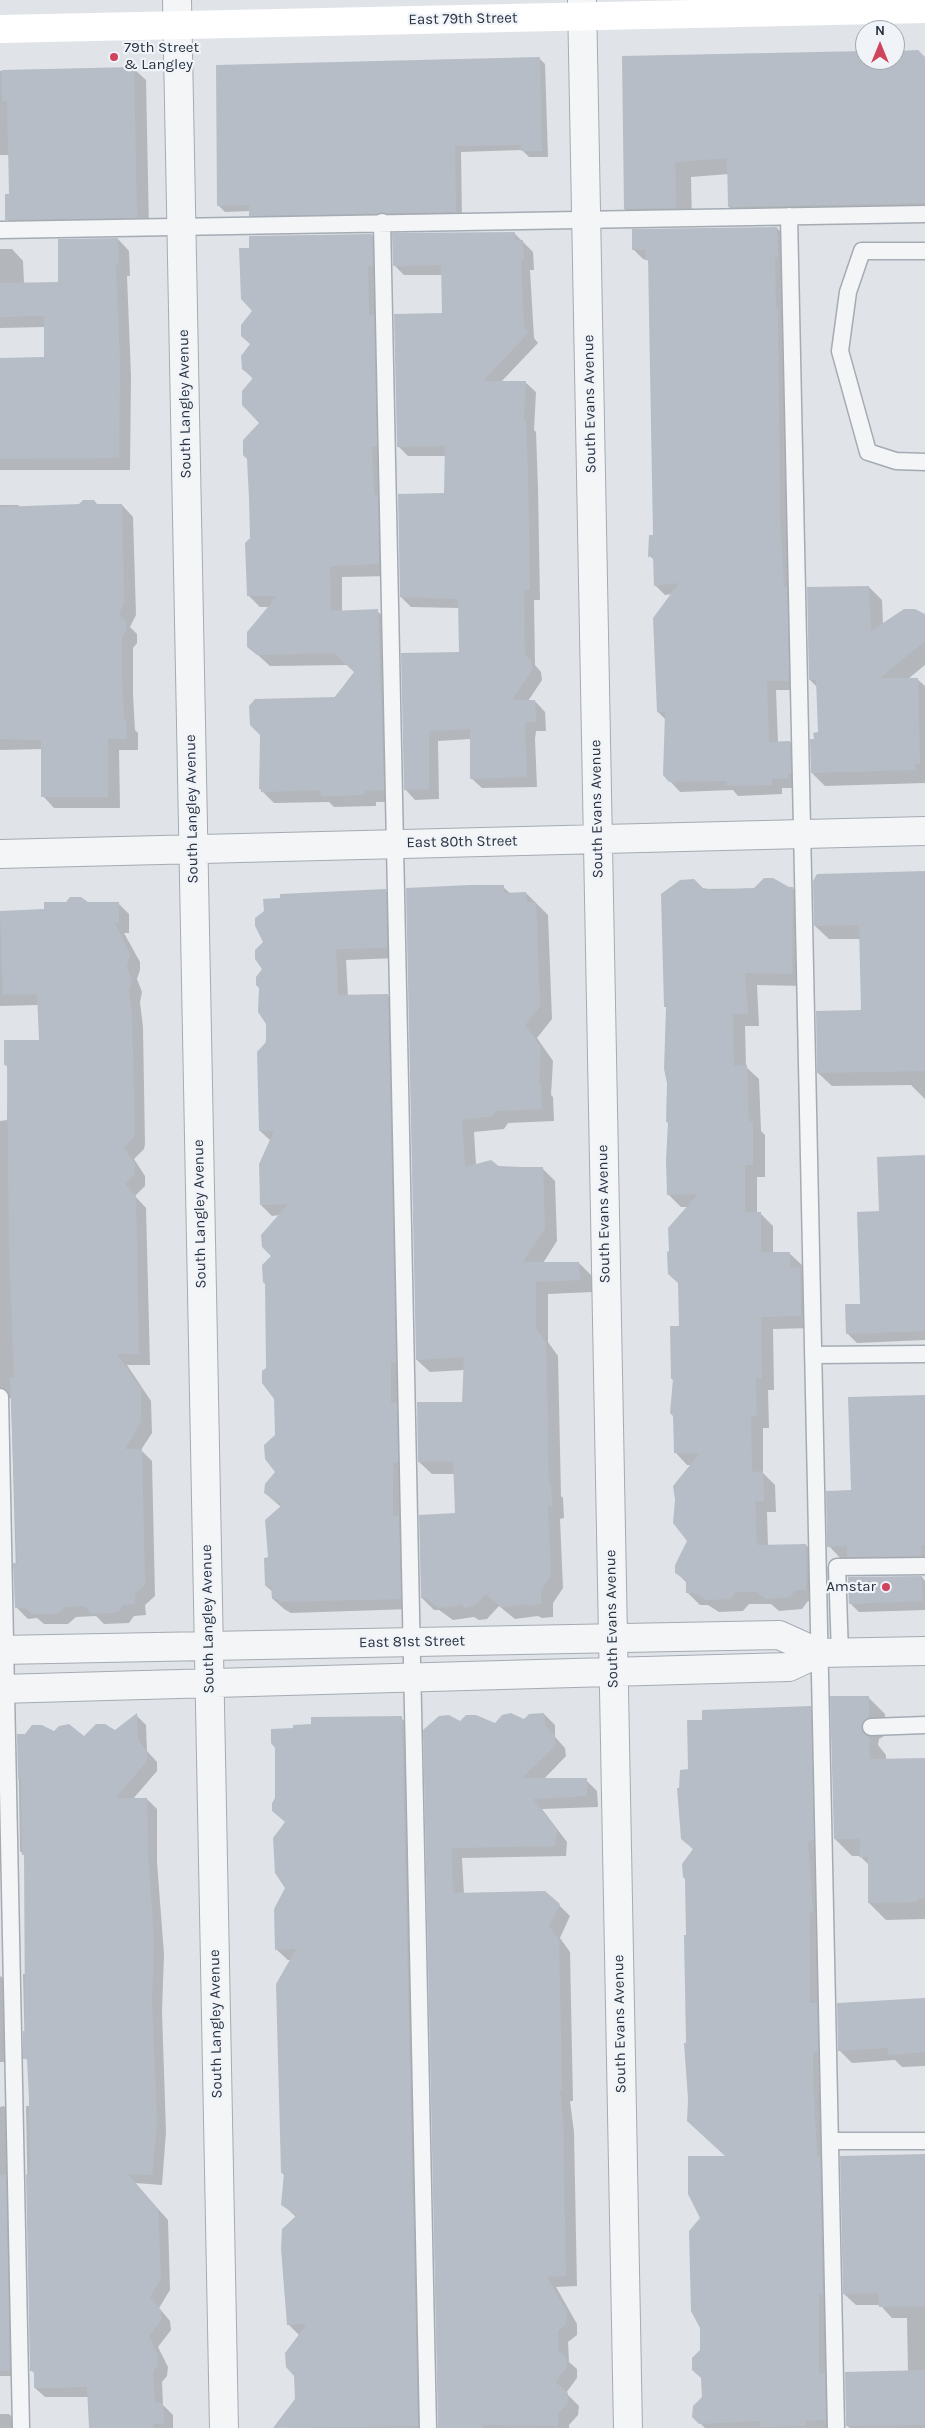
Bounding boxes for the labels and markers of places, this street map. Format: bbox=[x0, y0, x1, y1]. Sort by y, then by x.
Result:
place label: 79th Street & Langley bbox=[124, 39, 199, 74]
marker: 79th Street & Langley bbox=[108, 51, 120, 63]
place label: Amstar bbox=[826, 1578, 876, 1596]
marker: Amstar bbox=[880, 1581, 892, 1593]

